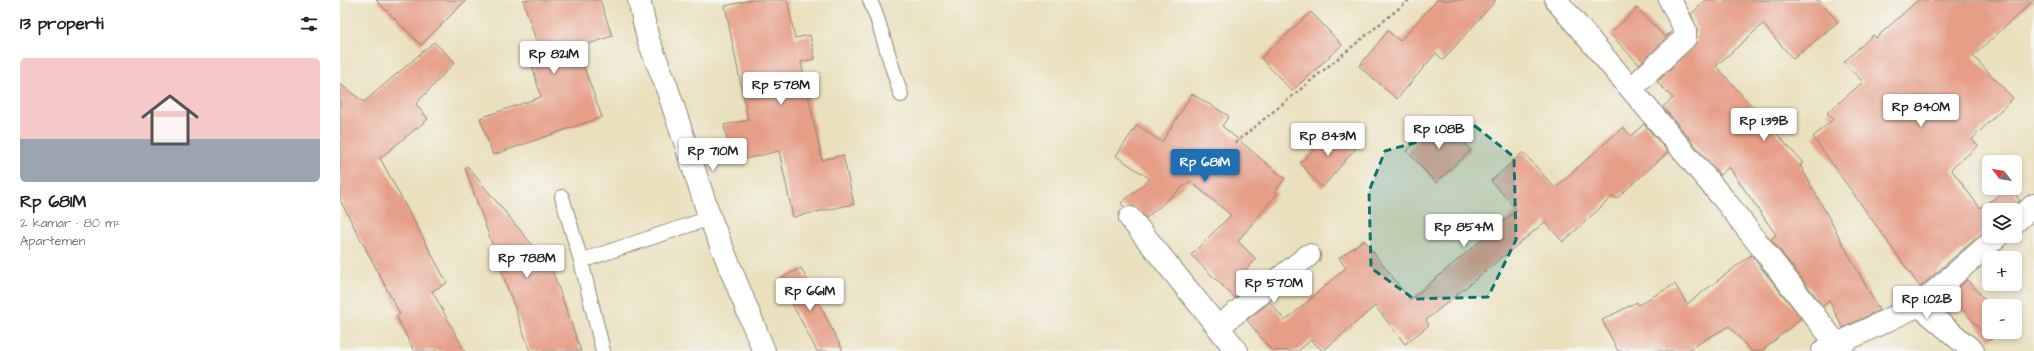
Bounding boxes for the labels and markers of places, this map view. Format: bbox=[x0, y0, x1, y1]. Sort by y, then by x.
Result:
pin: Rp 821M bbox=[517, 41, 591, 75]
pin: Rp 578M bbox=[744, 72, 818, 106]
pin: Rp 840M bbox=[1884, 94, 1958, 128]
pin: Rp 1.39B bbox=[1723, 108, 1805, 142]
pin: Rp 1.08B bbox=[1398, 116, 1480, 150]
pin: Rp 843M bbox=[1291, 123, 1365, 157]
pin: Rp 710M bbox=[676, 138, 750, 172]
pin: Rp 681M bbox=[1168, 149, 1242, 183]
pin: Rp 854M bbox=[1427, 214, 1501, 248]
pin: Rp 788M bbox=[490, 245, 564, 279]
pin: Rp 570M bbox=[1237, 270, 1311, 304]
pin: Rp 661M bbox=[773, 278, 847, 312]
pin: Rp 1.02B bbox=[1886, 286, 1968, 320]

